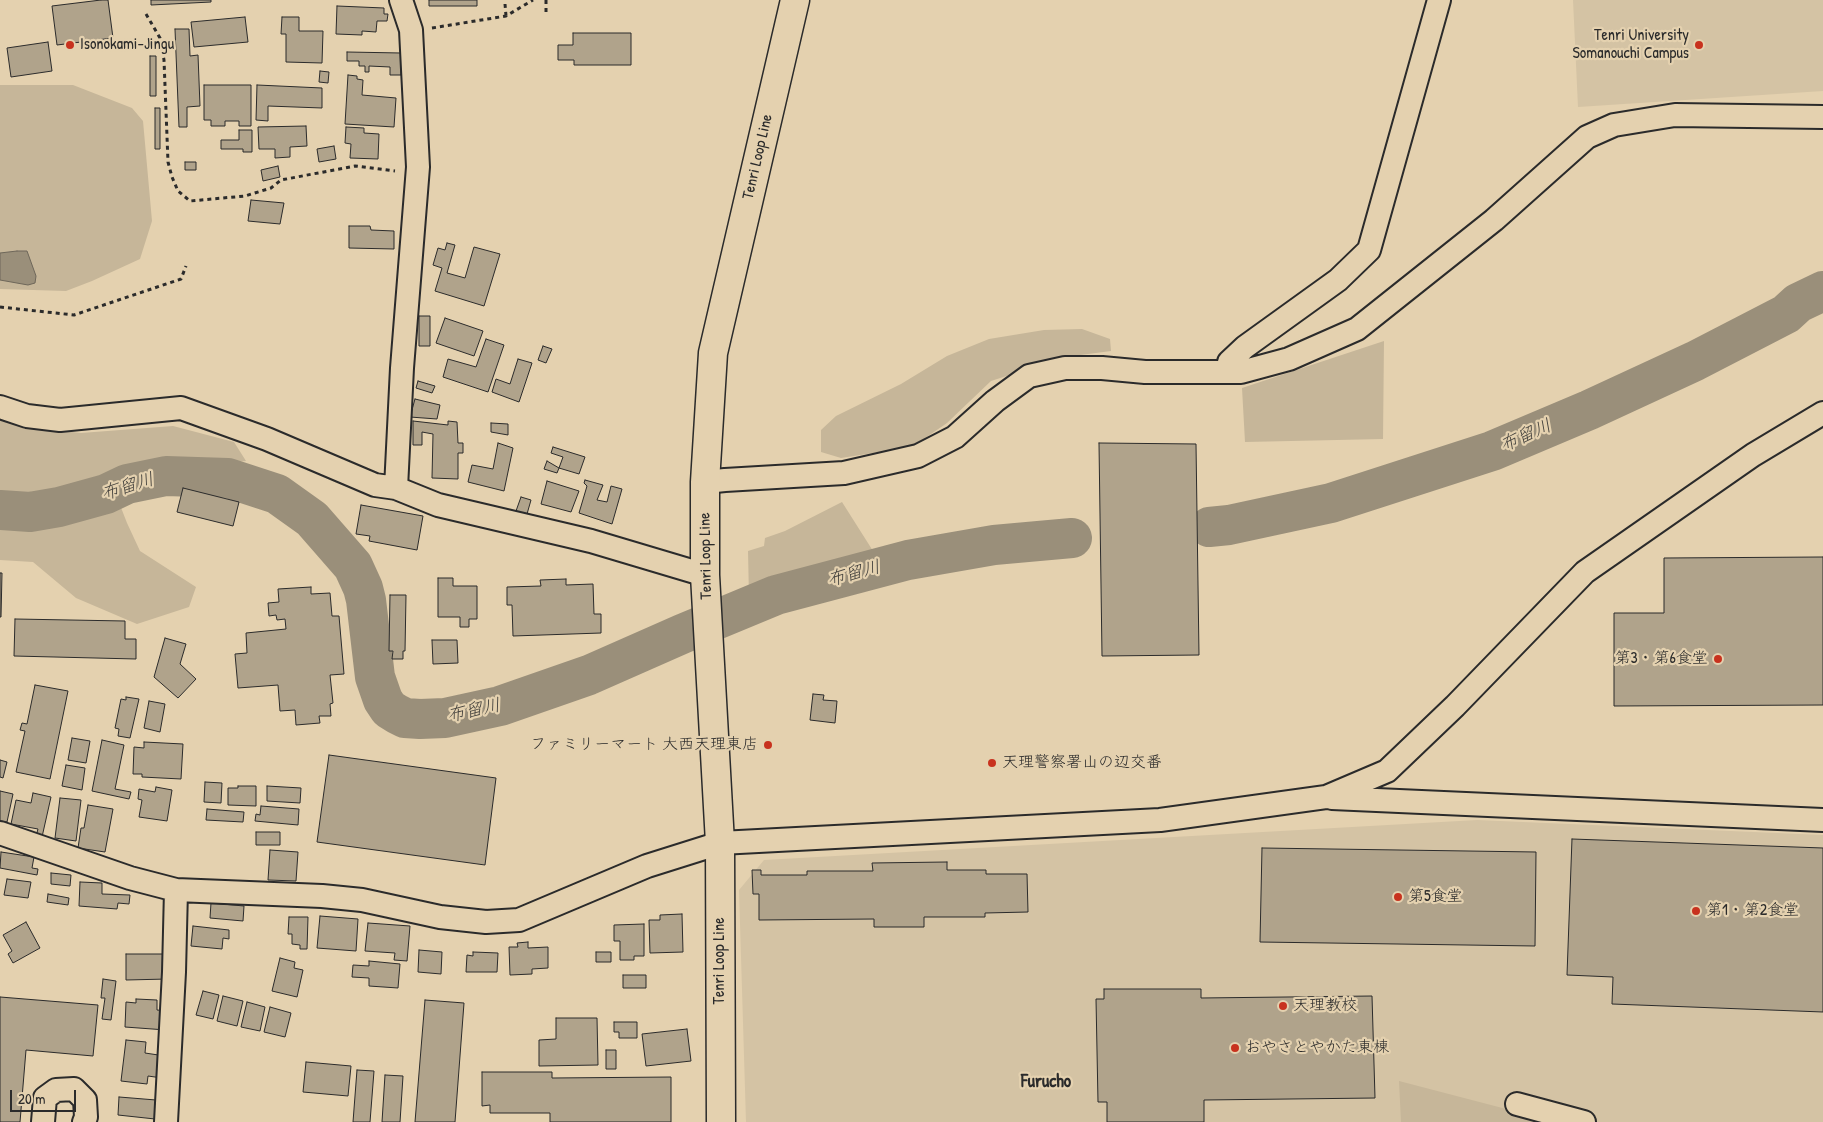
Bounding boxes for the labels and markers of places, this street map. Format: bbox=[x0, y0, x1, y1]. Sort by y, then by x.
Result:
place label: Tenri University Somanouchi Campus bbox=[1572, 26, 1689, 64]
place label: Isonokami-Jingu bbox=[80, 35, 174, 55]
marker: Isonokami-Jingu bbox=[64, 39, 76, 51]
marker: Tenri University Somanouchi Campus bbox=[1693, 39, 1705, 51]
place label: 第3・第6食堂 bbox=[1614, 649, 1708, 669]
marker: 第3・第6食堂 bbox=[1712, 653, 1724, 665]
place label: ファミリーマート 大西天理東店 bbox=[530, 735, 758, 755]
marker: ファミリーマート 大西天理東店 bbox=[762, 739, 774, 751]
place label: 天理警察署山の辺交番 bbox=[1002, 753, 1162, 773]
marker: 天理警察署山の辺交番 bbox=[986, 757, 998, 769]
place label: 第5食堂 bbox=[1408, 887, 1463, 907]
marker: 第5食堂 bbox=[1392, 891, 1404, 903]
place label: 第1・第2食堂 bbox=[1706, 901, 1799, 921]
marker: 第1・第2食堂 bbox=[1690, 905, 1702, 917]
place label: 天理教校 bbox=[1293, 996, 1357, 1016]
marker: 天理教校 bbox=[1277, 1000, 1289, 1012]
place label: おやさとやかた東棟 bbox=[1245, 1038, 1389, 1058]
marker: おやさとやかた東棟 bbox=[1229, 1042, 1241, 1054]

